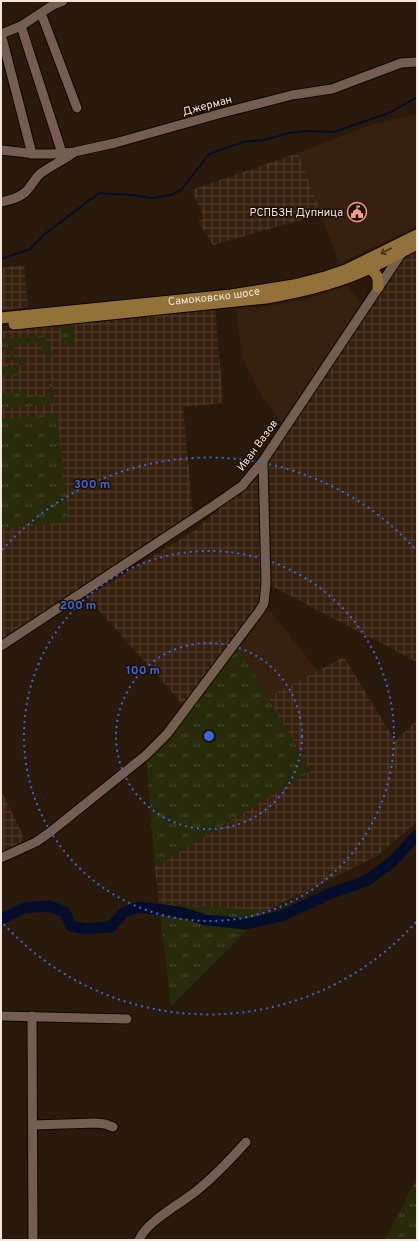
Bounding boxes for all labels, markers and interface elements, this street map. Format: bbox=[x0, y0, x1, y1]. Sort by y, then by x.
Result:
street label: Джерман bbox=[181, 93, 234, 119]
public building icon: РСПБЗН Дупница bbox=[346, 201, 368, 223]
place label: РСПБЗН Дупница bbox=[249, 206, 343, 220]
one-way arrow bbox=[380, 247, 392, 255]
street label: Самоковско шосе bbox=[167, 285, 261, 309]
street label: Иван Вазов bbox=[234, 417, 281, 474]
text: 300 m bbox=[74, 477, 110, 493]
text: 200 m bbox=[60, 598, 96, 614]
text: 100 m bbox=[126, 663, 160, 679]
centre of rings bbox=[202, 729, 216, 743]

